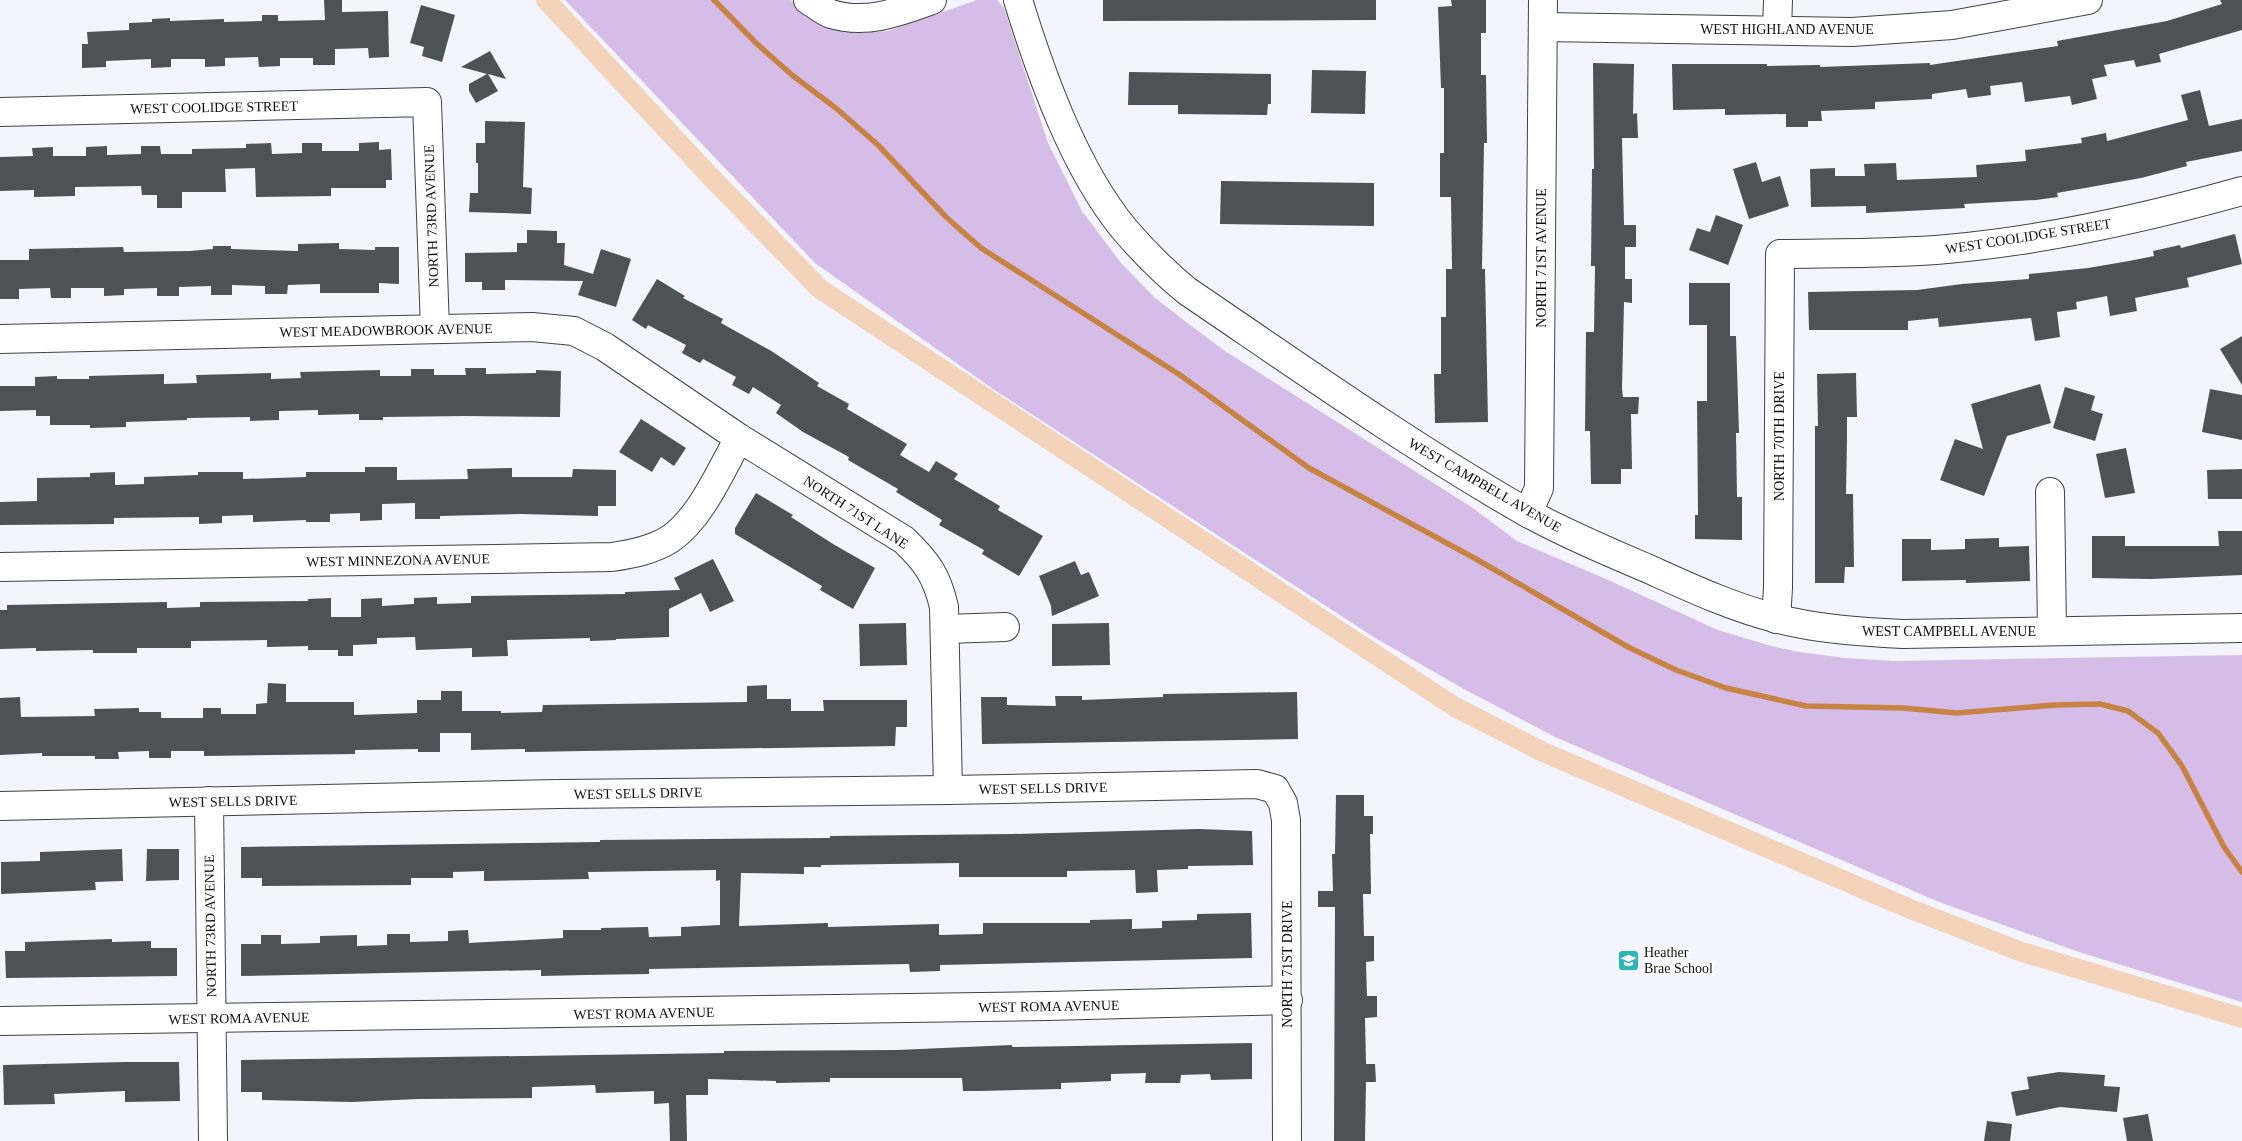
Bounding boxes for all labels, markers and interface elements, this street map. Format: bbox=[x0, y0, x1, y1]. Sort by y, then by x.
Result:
street label: WEST HIGHLAND AVENUE bbox=[1700, 22, 1874, 37]
street label: WEST COOLIDGE STREET bbox=[130, 99, 298, 116]
street label: NORTH 73RD AVENUE bbox=[422, 144, 441, 288]
street label: NORTH 71ST AVENUE bbox=[1534, 188, 1549, 328]
street label: WEST COOLIDGE STREET bbox=[1944, 216, 2113, 257]
street label: WEST MEADOWBROOK AVENUE bbox=[279, 321, 493, 340]
street label: NORTH 70TH DRIVE bbox=[1772, 371, 1787, 501]
street label: WEST CAMPBELL AVENUE bbox=[1406, 435, 1564, 535]
street label: NORTH 71ST LANE bbox=[801, 473, 911, 552]
street label: WEST MINNEZONA AVENUE bbox=[306, 551, 490, 570]
street label: WEST CAMPBELL AVENUE bbox=[1862, 624, 2036, 639]
street label: WEST SELLS DRIVE bbox=[978, 780, 1108, 797]
street label: WEST SELLS DRIVE bbox=[573, 785, 703, 802]
street label: WEST SELLS DRIVE bbox=[168, 793, 298, 810]
street label: NORTH 73RD AVENUE bbox=[202, 854, 219, 998]
street label: NORTH 71ST DRIVE bbox=[1280, 900, 1295, 1028]
place label: Heather Brae School bbox=[1644, 945, 1713, 976]
school or university icon: Heather Brae School bbox=[1616, 948, 1640, 972]
street label: WEST ROMA AVENUE bbox=[978, 998, 1120, 1015]
street label: WEST ROMA AVENUE bbox=[573, 1005, 715, 1022]
street label: WEST ROMA AVENUE bbox=[168, 1010, 310, 1027]

